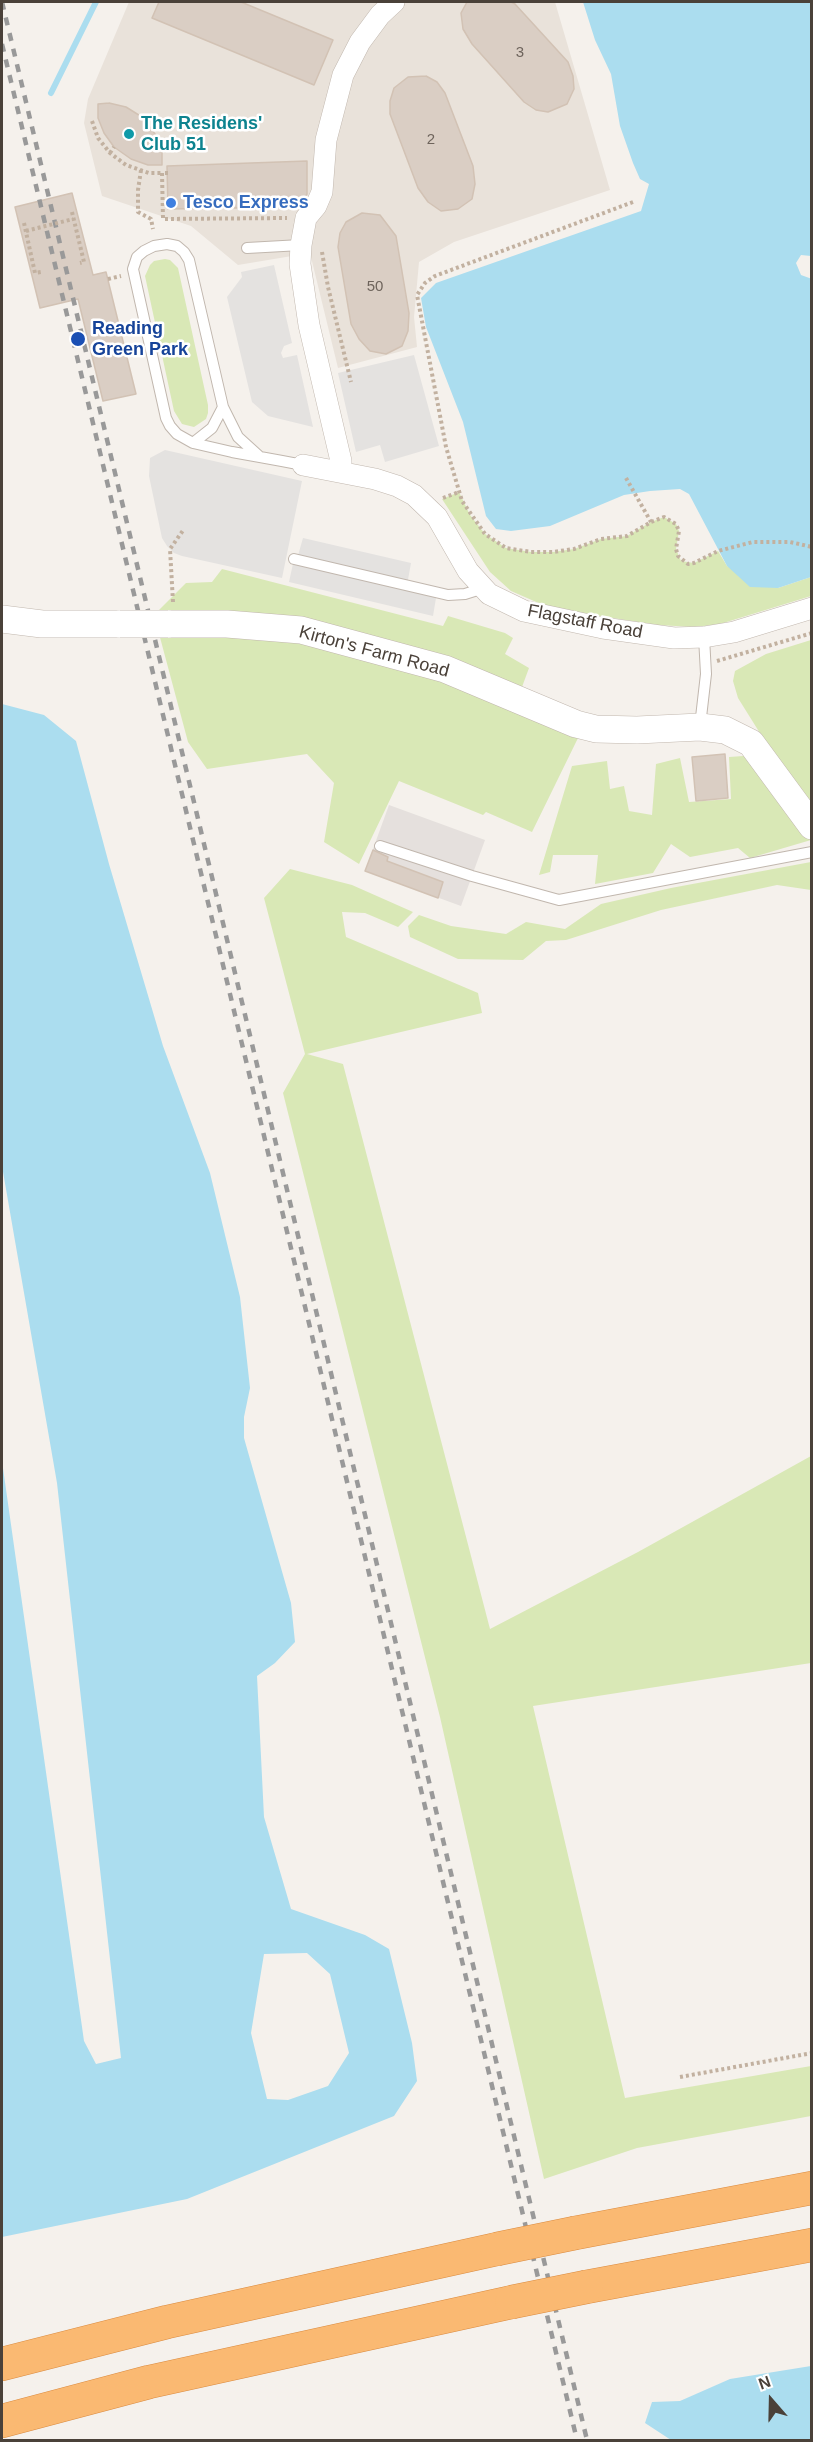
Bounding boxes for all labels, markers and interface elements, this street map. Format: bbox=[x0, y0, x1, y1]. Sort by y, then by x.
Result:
house number: 3 bbox=[516, 44, 524, 62]
place label: The Residens' Club 51 bbox=[141, 113, 262, 156]
marker: The Residens' Club 51 bbox=[122, 127, 136, 141]
house number: 2 bbox=[427, 131, 435, 149]
place label: Tesco Express bbox=[183, 192, 309, 214]
marker: Tesco Express bbox=[164, 196, 178, 210]
house number: 50 bbox=[367, 278, 383, 296]
place label: Reading Green Park bbox=[92, 318, 188, 360]
marker: Reading Green Park bbox=[69, 330, 87, 348]
street label: Flagstaff Road bbox=[526, 600, 644, 644]
street label: Kirton's Farm Road bbox=[297, 622, 451, 682]
north arrow bbox=[741, 2370, 801, 2430]
text: N bbox=[756, 2373, 773, 2393]

